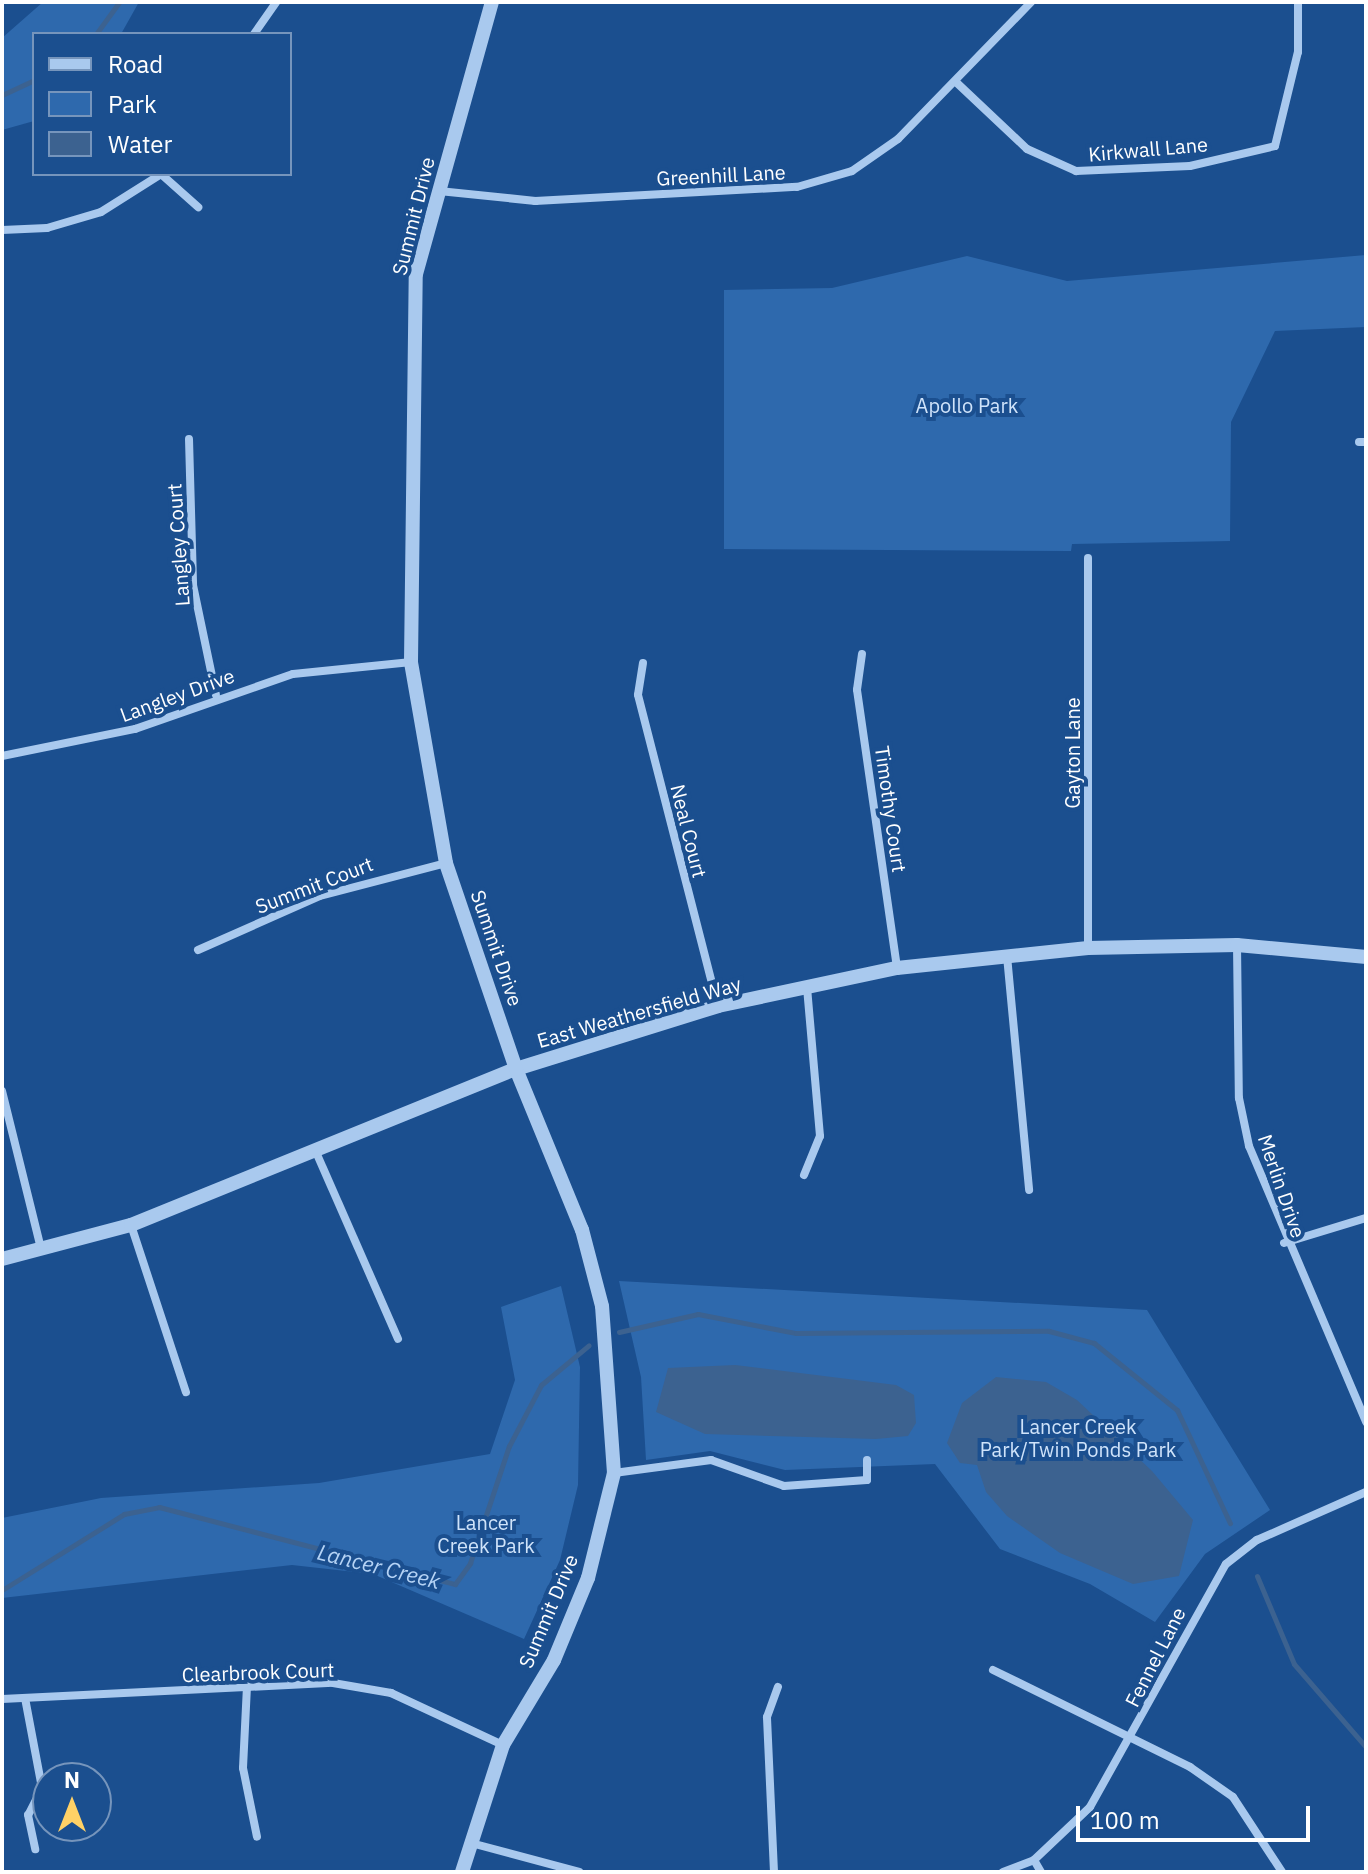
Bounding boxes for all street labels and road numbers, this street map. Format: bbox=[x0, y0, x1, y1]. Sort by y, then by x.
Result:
street label: Kirkwall Lane bbox=[1087, 132, 1209, 166]
street label: Summit Drive bbox=[387, 154, 439, 278]
street label: Greenhill Lane bbox=[656, 160, 786, 190]
street label: Langley Court bbox=[162, 483, 194, 607]
street label: Langley Drive bbox=[116, 663, 238, 727]
street label: Gayton Lane bbox=[1060, 697, 1084, 809]
street label: Timothy Court bbox=[870, 744, 912, 874]
street label: Neal Court bbox=[666, 782, 712, 880]
street label: Summit Court bbox=[252, 852, 376, 918]
street label: Summit Drive bbox=[466, 887, 528, 1009]
street label: East Weathersfield Way bbox=[534, 971, 744, 1053]
street label: Merlin Drive bbox=[1253, 1131, 1311, 1241]
street label: Summit Drive bbox=[513, 1551, 583, 1671]
street label: Fennel Lane bbox=[1120, 1603, 1190, 1711]
street label: Clearbrook Court bbox=[181, 1657, 335, 1687]

